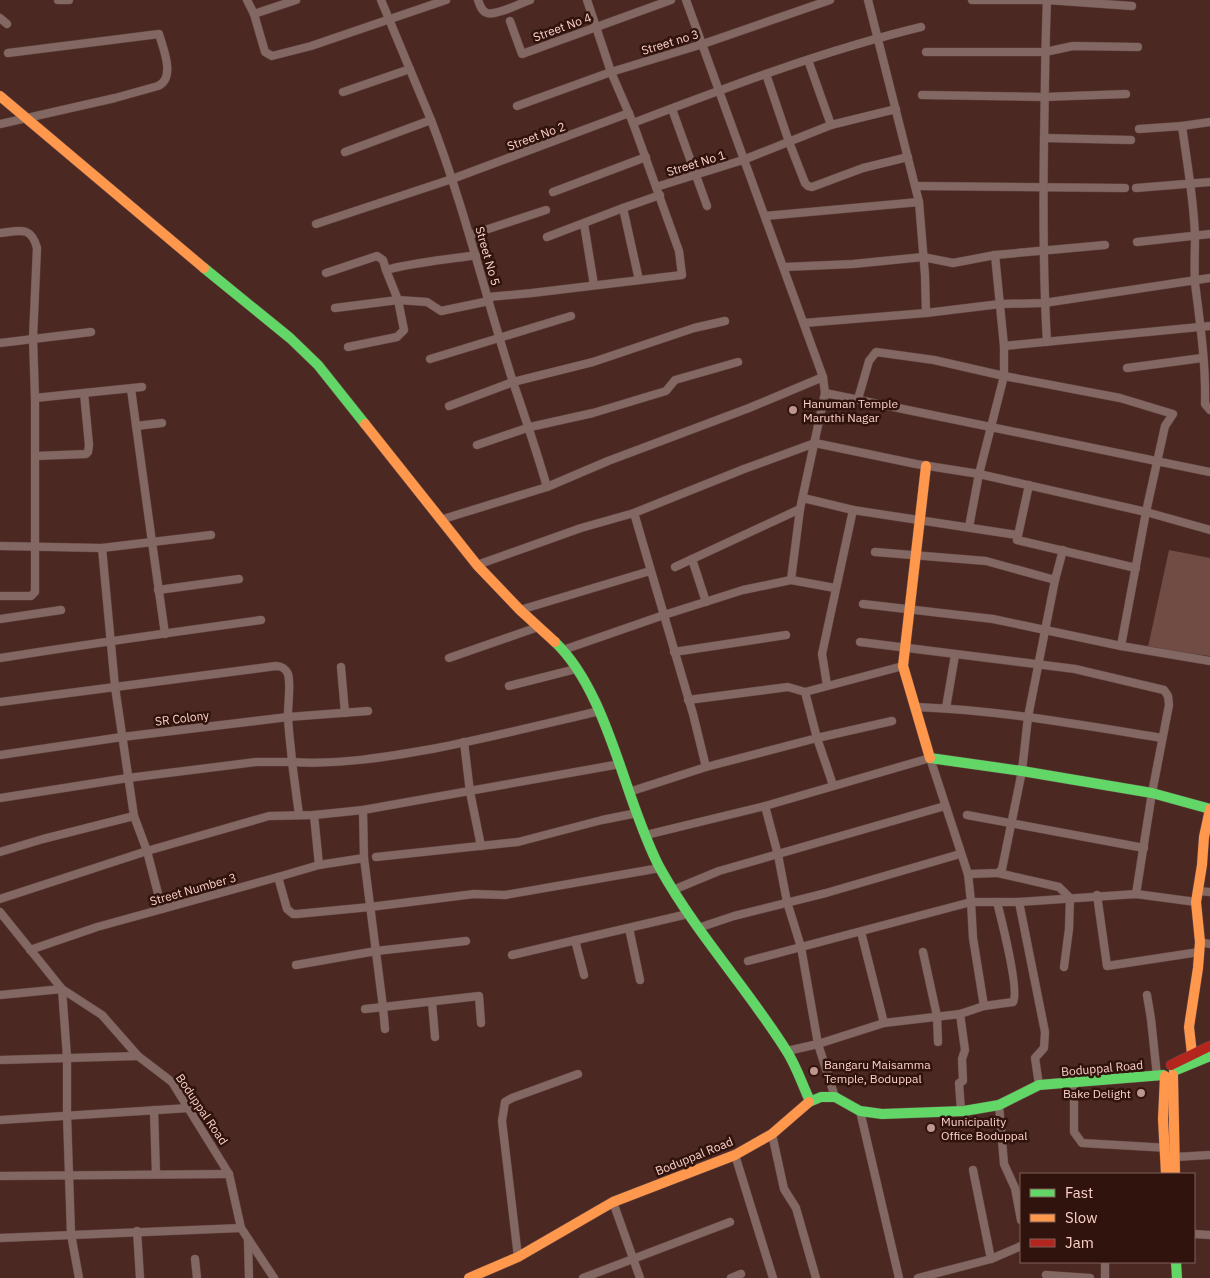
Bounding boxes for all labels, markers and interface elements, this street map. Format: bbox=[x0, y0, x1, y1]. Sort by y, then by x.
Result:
street label: Street No 4 bbox=[531, 10, 593, 44]
street label: Street no 3 bbox=[639, 26, 701, 58]
street label: Street No 2 bbox=[505, 119, 567, 153]
street label: Street No 1 bbox=[665, 147, 727, 179]
street label: Street No 5 bbox=[472, 225, 504, 287]
place label: Hanuman Temple Maruthi Nagar bbox=[803, 396, 898, 425]
marker: Hanuman Temple Maruthi Nagar bbox=[787, 404, 799, 416]
street label: SR Colony bbox=[154, 707, 210, 729]
street label: Street Number 3 bbox=[148, 869, 238, 909]
place label: Bangaru Maisamma Temple, Boduppal bbox=[824, 1057, 931, 1086]
street label: Boduppal Road bbox=[1060, 1057, 1144, 1079]
marker: Bangaru Maisamma Temple, Boduppal bbox=[808, 1065, 820, 1077]
street label: Boduppal Road bbox=[173, 1071, 231, 1147]
place label: Bake Delight bbox=[1063, 1086, 1131, 1101]
marker: Bake Delight bbox=[1135, 1087, 1147, 1099]
place label: Municipality Office Boduppal bbox=[941, 1114, 1028, 1143]
marker: Municipality Office Boduppal bbox=[925, 1122, 937, 1134]
street label: Boduppal Road bbox=[653, 1134, 735, 1178]
legend bbox=[1020, 1173, 1195, 1263]
text: Fast bbox=[1065, 1183, 1093, 1202]
text: Slow bbox=[1065, 1208, 1098, 1227]
text: Jam bbox=[1065, 1233, 1094, 1252]

